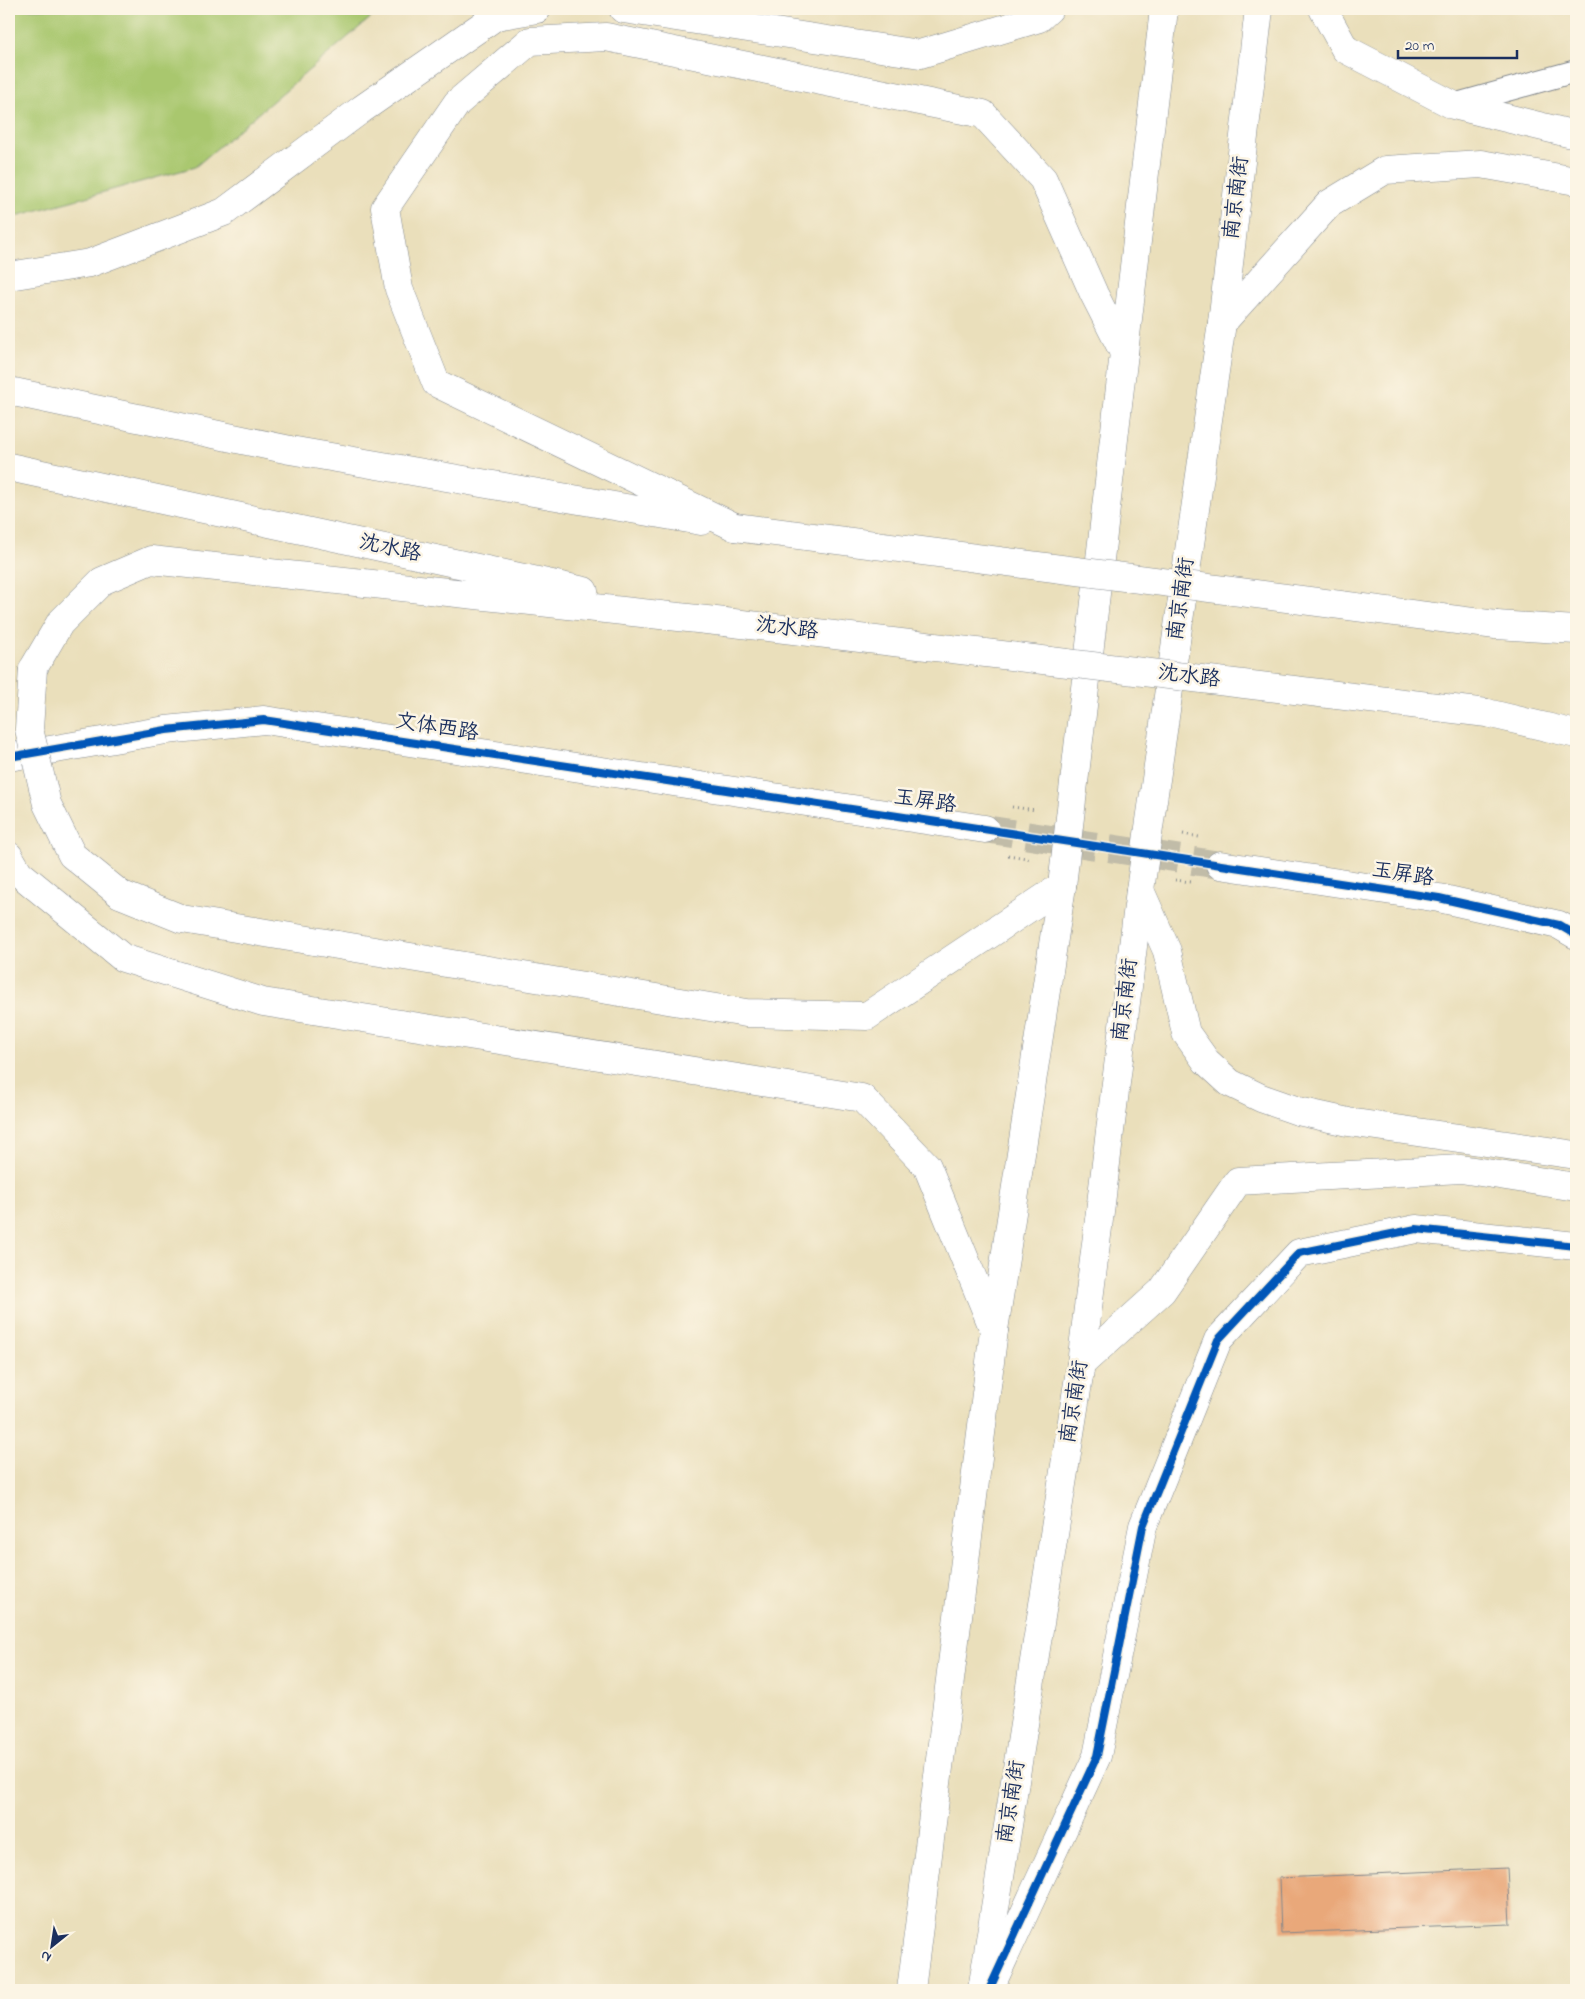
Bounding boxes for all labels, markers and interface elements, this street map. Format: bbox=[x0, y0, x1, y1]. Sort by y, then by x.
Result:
scale bar bbox=[1398, 28, 1516, 60]
text: 20 m bbox=[1405, 35, 1435, 57]
street label: 南京南街 bbox=[1217, 154, 1257, 242]
street label: 沈水路 bbox=[356, 528, 424, 570]
street label: 南京南街 bbox=[1161, 555, 1203, 643]
street label: 沈水路 bbox=[754, 610, 820, 648]
street label: 沈水路 bbox=[1156, 658, 1222, 696]
street label: 文体西路 bbox=[393, 707, 481, 749]
street label: 玉屏路 bbox=[892, 783, 958, 821]
street label: 玉屏路 bbox=[1370, 855, 1436, 895]
street label: 南京南街 bbox=[1106, 956, 1146, 1044]
street label: 南京南街 bbox=[1054, 1358, 1096, 1446]
street label: 南京南街 bbox=[991, 1758, 1033, 1846]
north arrow bbox=[28, 1922, 78, 1972]
text: N bbox=[37, 1945, 56, 1967]

